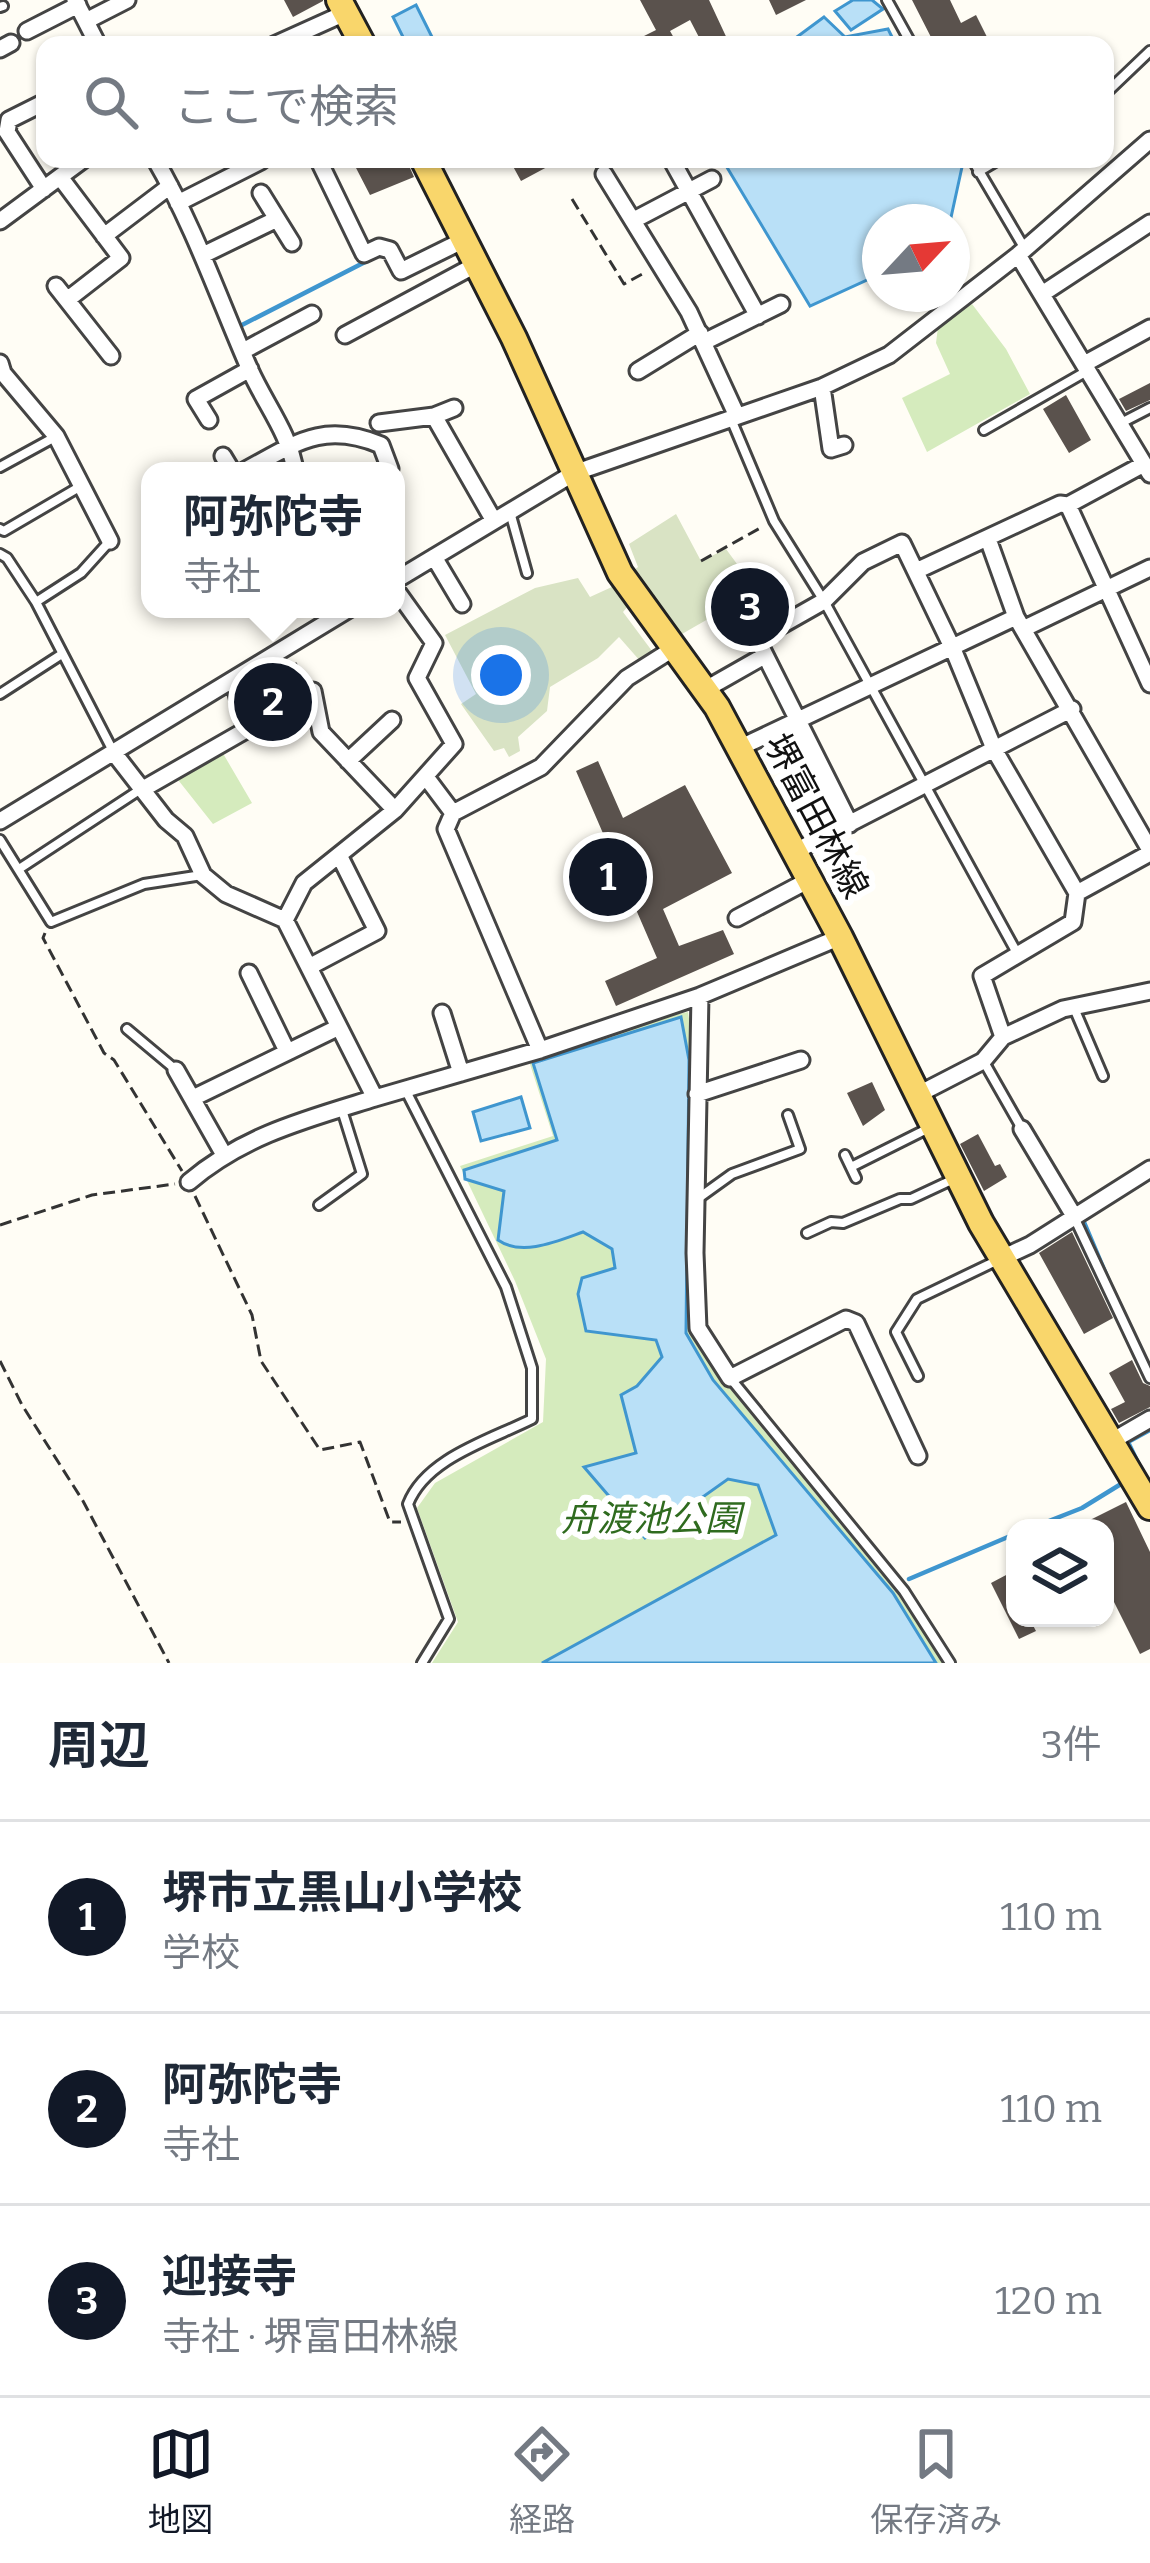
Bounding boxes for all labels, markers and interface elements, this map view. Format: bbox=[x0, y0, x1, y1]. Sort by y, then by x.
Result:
search box bbox=[36, 36, 1114, 168]
icon: search bbox=[78, 69, 144, 135]
text: ここで検索 bbox=[174, 80, 399, 134]
north arrow bbox=[862, 204, 970, 312]
popup bbox=[141, 462, 405, 618]
text: 阿弥陀寺 bbox=[183, 490, 363, 544]
text: 寺社 bbox=[183, 554, 261, 600]
pin: 3 bbox=[711, 562, 789, 652]
your location bbox=[471, 645, 531, 705]
pin: 2 bbox=[234, 657, 312, 747]
street label: 堺富田林線 bbox=[754, 726, 878, 906]
pin: 1 bbox=[569, 832, 647, 922]
park label: 舟渡池公園 bbox=[561, 1497, 746, 1541]
map controls bbox=[1006, 1519, 1114, 1627]
button: layers bbox=[1006, 1519, 1114, 1627]
text: 周辺 bbox=[48, 1715, 150, 1777]
text: 3件 bbox=[1041, 1722, 1102, 1768]
text: 堺市立黒山小学校 bbox=[162, 1866, 522, 1920]
text: 1 bbox=[79, 1894, 95, 1940]
text: 110 m bbox=[1000, 1894, 1102, 1940]
text: 学校 bbox=[162, 1930, 240, 1976]
text: 阿弥陀寺 bbox=[162, 2058, 342, 2112]
text: 2 bbox=[76, 2086, 98, 2132]
text: 110 m bbox=[1000, 2086, 1102, 2132]
text: 寺社 bbox=[162, 2122, 240, 2168]
text: 迎接寺 bbox=[162, 2250, 297, 2304]
text: 3 bbox=[76, 2278, 98, 2324]
text: 120 m bbox=[995, 2278, 1102, 2324]
text: 寺社 · 堺富田林線 bbox=[162, 2314, 459, 2360]
tab: 地図 bbox=[148, 2421, 214, 2541]
tab: 経路 bbox=[509, 2421, 575, 2541]
tab: 保存済み bbox=[870, 2421, 1002, 2541]

